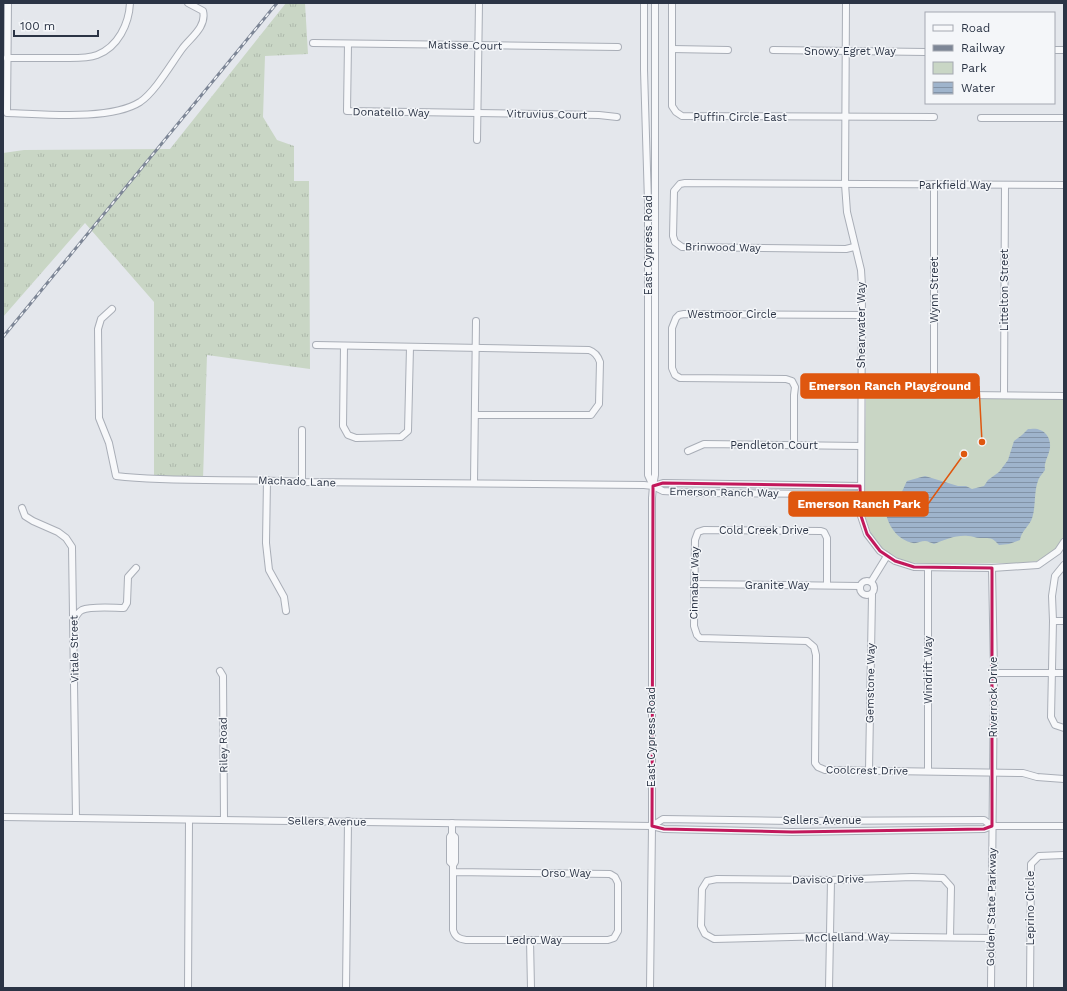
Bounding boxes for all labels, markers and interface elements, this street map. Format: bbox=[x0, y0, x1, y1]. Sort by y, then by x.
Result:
scale bar bbox=[14, 12, 98, 38]
legend bbox=[925, 12, 1055, 104]
text: 100 m bbox=[20, 19, 55, 33]
text: Road bbox=[961, 21, 990, 35]
street label: Matisse Court bbox=[428, 38, 503, 53]
text: Railway bbox=[961, 41, 1006, 55]
street label: Snowy Egret Way bbox=[804, 45, 896, 58]
text: Park bbox=[961, 61, 987, 75]
text: Water bbox=[961, 81, 996, 95]
street label: Donatello Way bbox=[352, 105, 430, 120]
street label: Vitruvius Court bbox=[507, 107, 588, 122]
street label: Puffin Circle East bbox=[693, 111, 787, 124]
street label: Parkfield Way bbox=[919, 179, 992, 192]
street label: East Cypress Road bbox=[642, 195, 655, 295]
street label: Brinwood Way bbox=[685, 240, 761, 255]
street label: Littelton Street bbox=[998, 248, 1011, 331]
street label: Wynn Street bbox=[928, 256, 941, 323]
street label: Shearwater Way bbox=[855, 281, 868, 368]
street label: Westmoor Circle bbox=[687, 308, 777, 321]
callout: Emerson Ranch Playground bbox=[801, 374, 979, 398]
text: Emerson Ranch Playground bbox=[809, 379, 971, 393]
street label: Pendleton Court bbox=[730, 439, 818, 452]
street label: Machado Lane bbox=[258, 474, 336, 489]
street label: Emerson Ranch Way bbox=[669, 485, 779, 500]
callout: Emerson Ranch Park bbox=[789, 492, 928, 516]
text: Emerson Ranch Park bbox=[797, 497, 921, 511]
street label: Cold Creek Drive bbox=[719, 524, 809, 537]
street label: Cinnabar Way bbox=[687, 546, 702, 620]
street label: Granite Way bbox=[745, 579, 810, 592]
street label: Vitale Street bbox=[67, 615, 82, 683]
street label: Windrift Way bbox=[922, 636, 935, 704]
street label: Gemstone Way bbox=[863, 643, 878, 723]
street label: Riverrock Drive bbox=[987, 657, 1000, 737]
street label: East Cypress Road bbox=[645, 687, 658, 787]
street label: Riley Road bbox=[217, 717, 230, 773]
street label: Coolcrest Drive bbox=[826, 763, 908, 778]
street label: Sellers Avenue bbox=[288, 814, 366, 829]
street label: Sellers Avenue bbox=[783, 814, 861, 827]
street label: Golden State Parkway bbox=[984, 847, 999, 966]
street label: Orso Way bbox=[541, 867, 591, 880]
street label: Leprino Circle bbox=[1024, 871, 1037, 945]
street label: Davisco Drive bbox=[792, 872, 864, 887]
street label: McClelland Way bbox=[805, 930, 890, 945]
street label: Ledro Way bbox=[506, 934, 562, 947]

